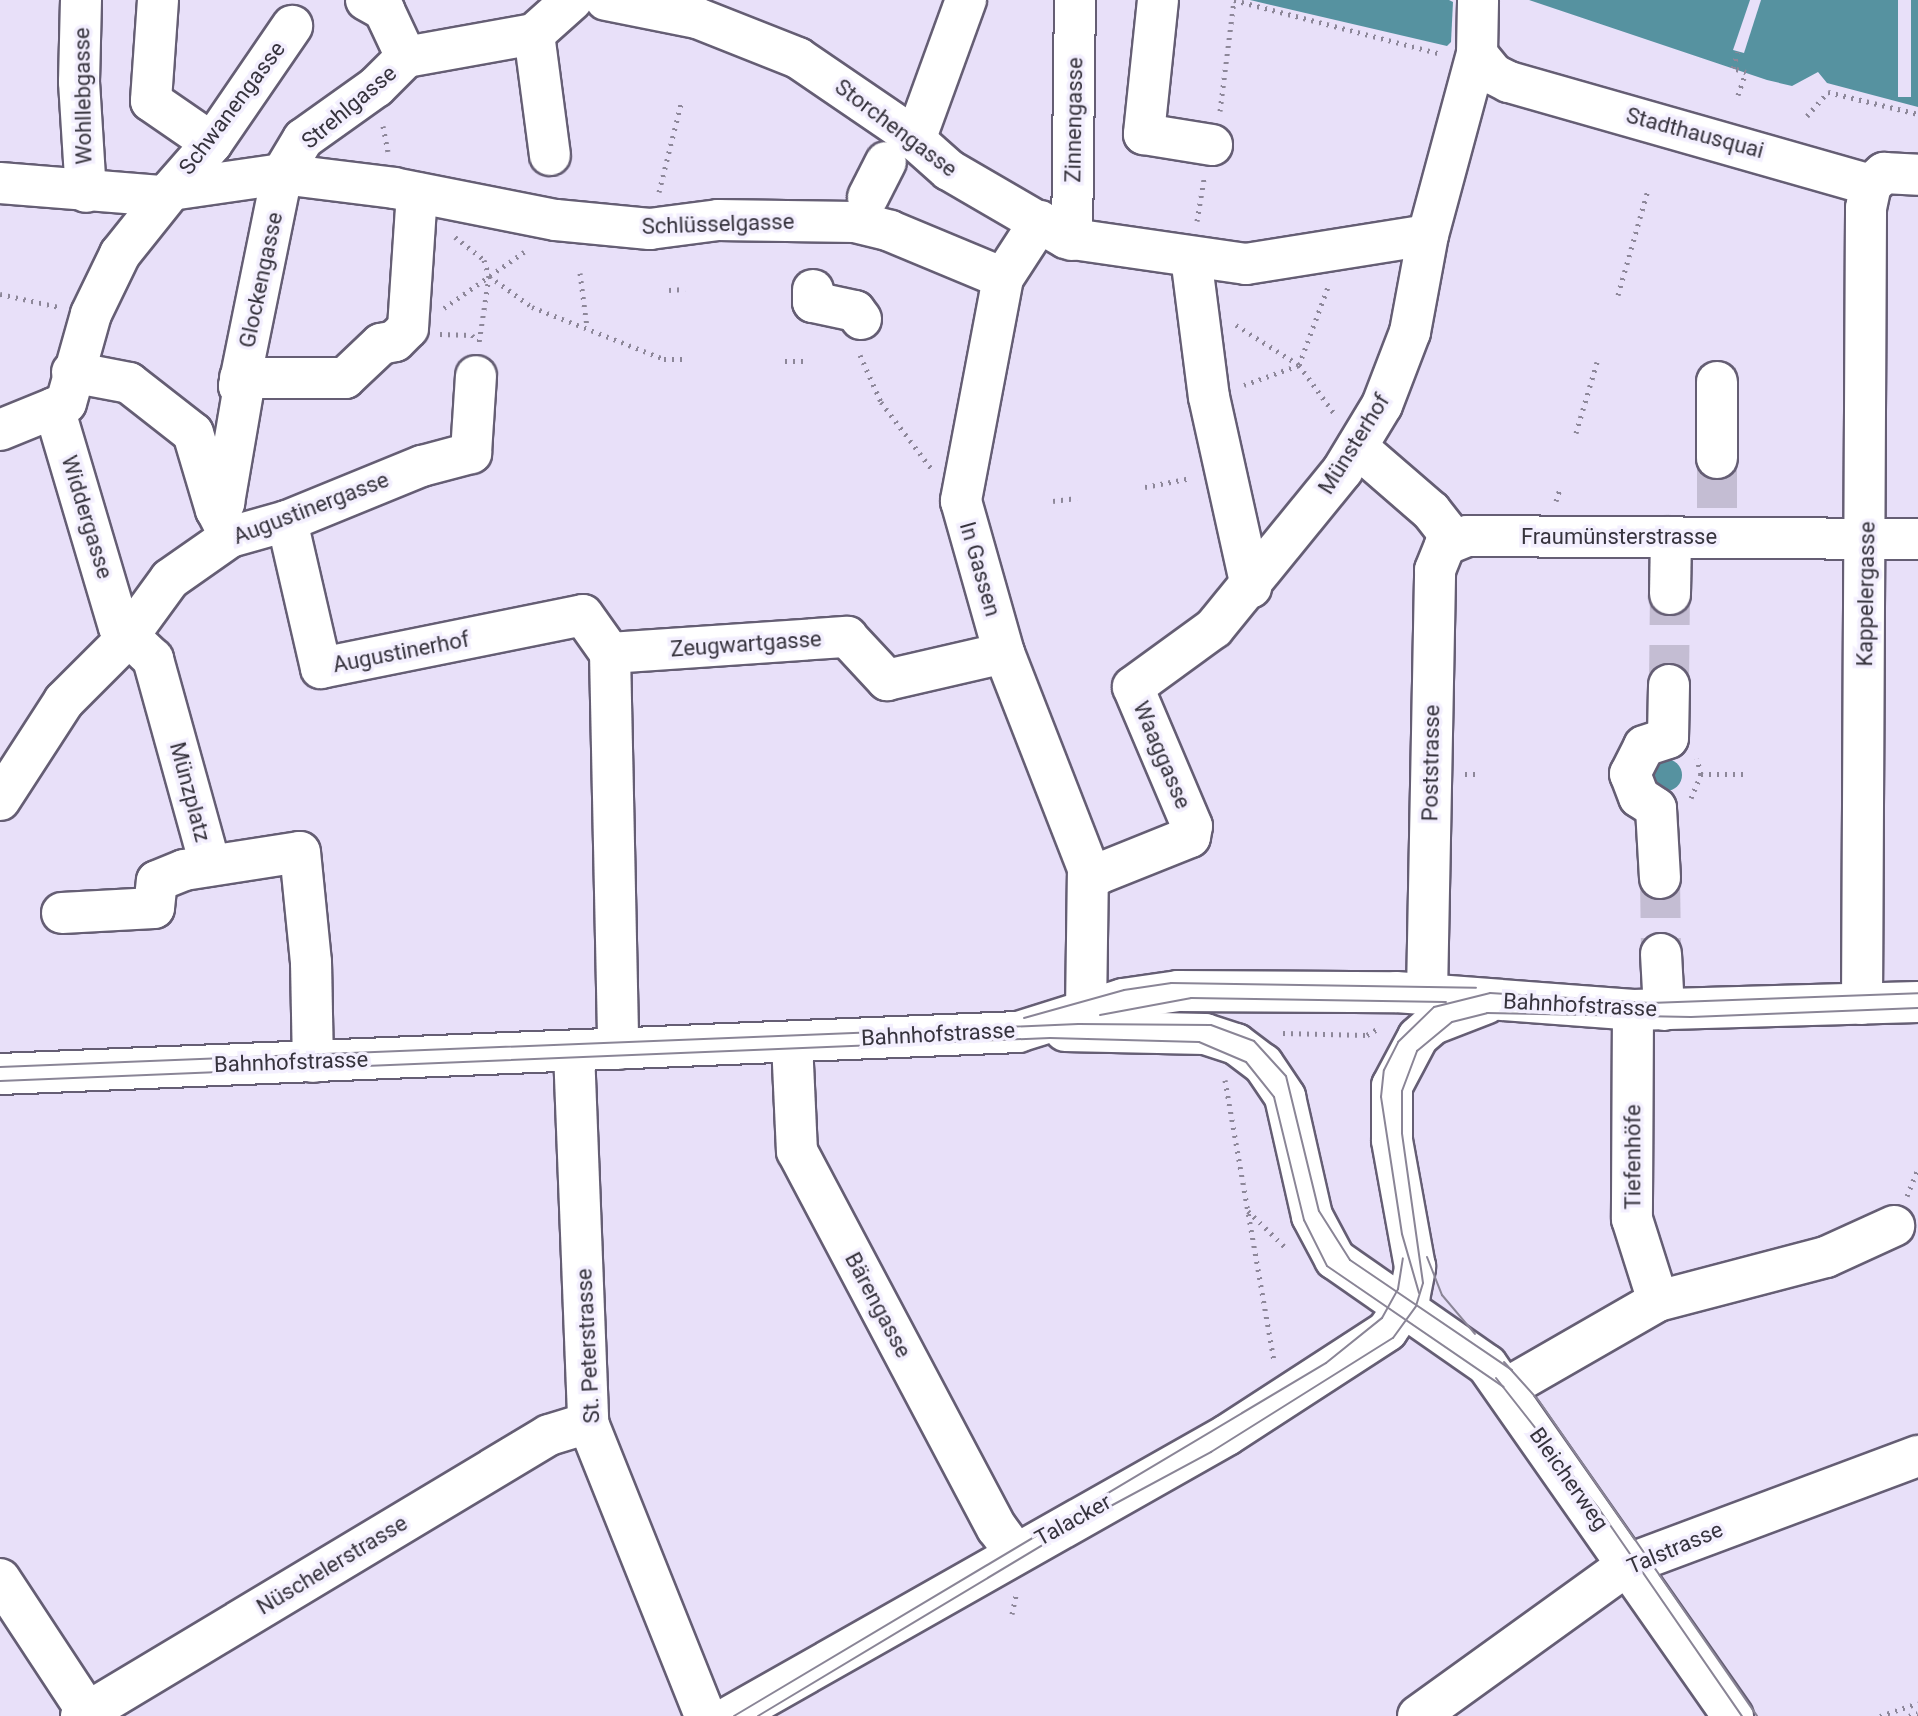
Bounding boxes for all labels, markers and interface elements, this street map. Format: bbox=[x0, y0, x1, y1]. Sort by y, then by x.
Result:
street label: Wohllebgasse bbox=[69, 27, 97, 165]
street label: Schwanengasse bbox=[173, 36, 291, 180]
street label: Zinnengasse bbox=[1060, 57, 1088, 183]
street label: Strehlgasse bbox=[296, 60, 402, 154]
street label: Storchengasse bbox=[830, 74, 962, 182]
street label: Stadthausquai bbox=[1623, 102, 1767, 164]
street label: Schlüsselgasse bbox=[641, 208, 795, 240]
street label: Glockengasse bbox=[234, 210, 288, 350]
street label: Münsterhof bbox=[1313, 389, 1395, 499]
street label: Widdergasse bbox=[56, 452, 118, 582]
street label: Augustinergasse bbox=[229, 466, 393, 550]
street label: In Gassen bbox=[954, 519, 1006, 619]
street label: Kappelergasse bbox=[1852, 521, 1880, 667]
street label: Fraumünsterstrasse bbox=[1521, 524, 1717, 550]
street label: Augustinerhof bbox=[331, 626, 471, 678]
street label: Zeugwartgasse bbox=[670, 626, 822, 662]
street label: Waaggasse bbox=[1128, 697, 1196, 813]
street label: Poststrasse bbox=[1417, 704, 1445, 822]
street label: Münzplatz bbox=[164, 739, 216, 845]
street label: Bahnhofstrasse bbox=[1502, 988, 1658, 1022]
street label: Bahnhofstrasse bbox=[860, 1017, 1016, 1051]
street label: Bahnhofstrasse bbox=[214, 1046, 368, 1078]
street label: Tiefenhöfe bbox=[1620, 1104, 1646, 1210]
street label: Bärengasse bbox=[839, 1248, 917, 1362]
street label: St. Peterstrasse bbox=[571, 1268, 605, 1424]
street label: Bleicherweg bbox=[1524, 1422, 1614, 1536]
street label: Talacker bbox=[1030, 1488, 1116, 1552]
street label: Nüschelerstrasse bbox=[252, 1510, 412, 1620]
street label: Talstrasse bbox=[1623, 1516, 1727, 1580]

